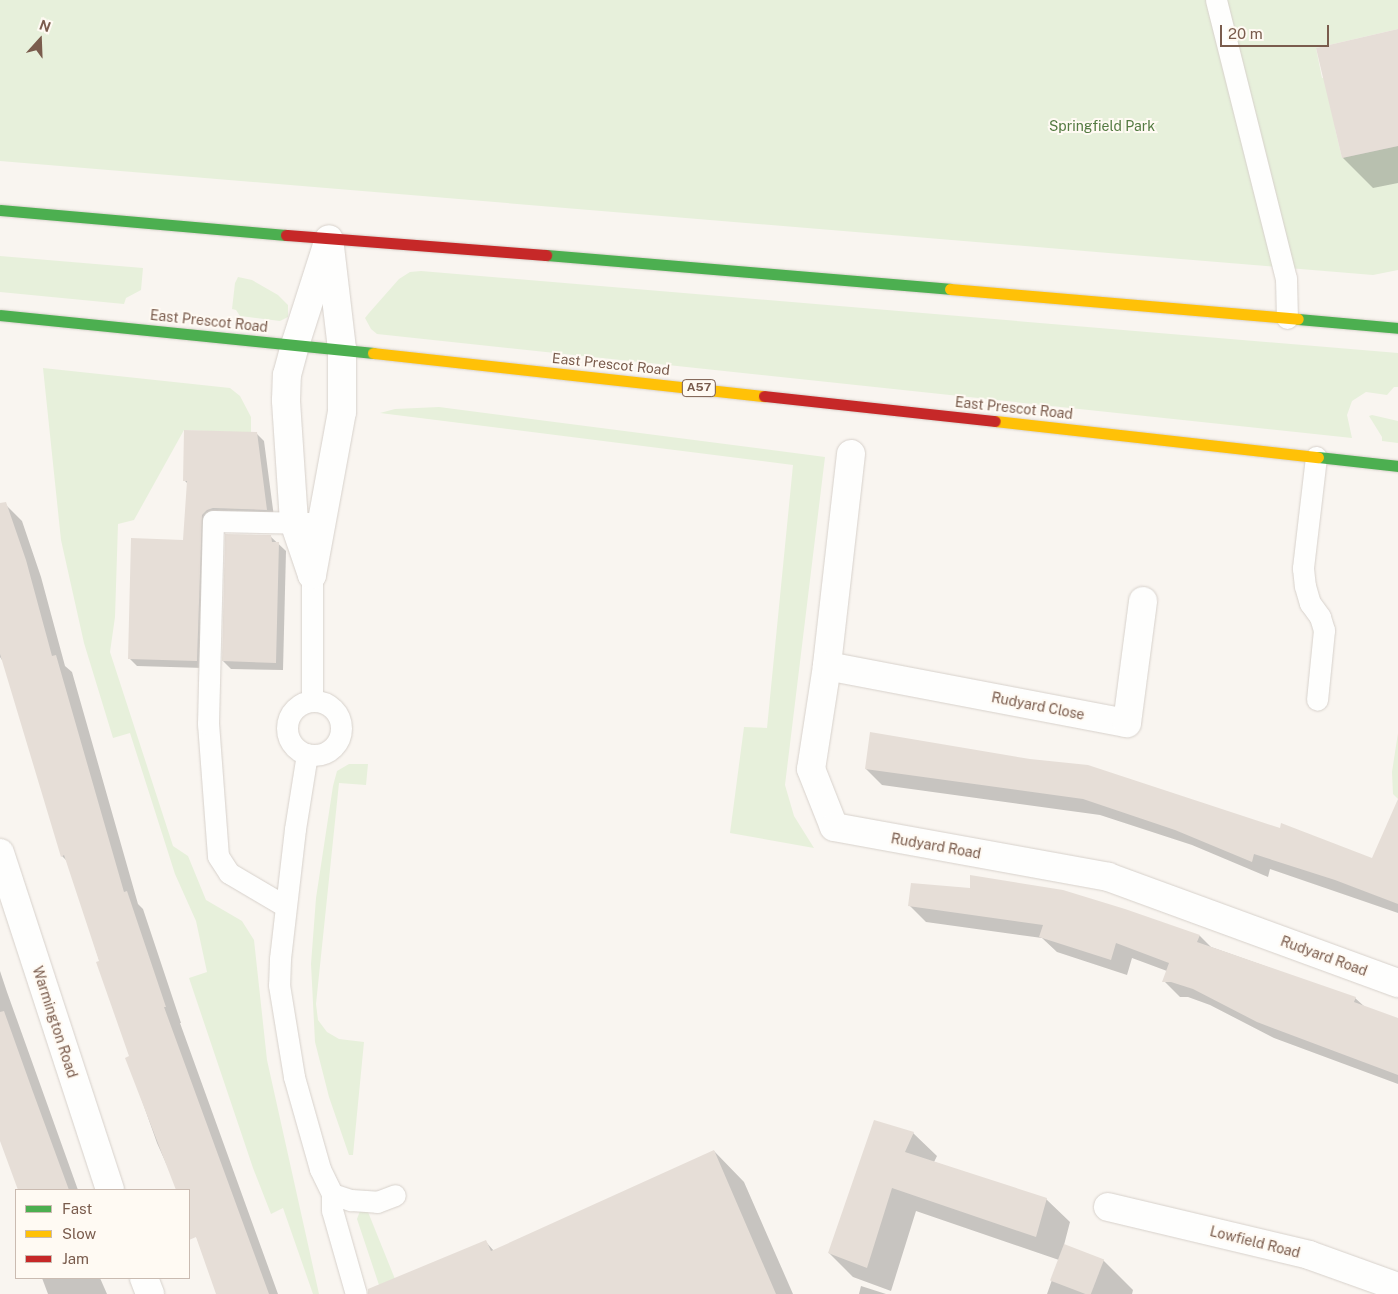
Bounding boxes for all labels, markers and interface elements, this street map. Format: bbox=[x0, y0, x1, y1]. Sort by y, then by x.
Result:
north arrow bbox=[15, 15, 65, 65]
scale bar bbox=[1223, 15, 1332, 47]
text: N bbox=[37, 17, 53, 35]
text: 20 m bbox=[1228, 25, 1263, 42]
park label: Springfield Park bbox=[1049, 118, 1155, 134]
street label: East Prescot Road bbox=[149, 306, 269, 336]
street label: East Prescot Road bbox=[551, 349, 671, 379]
road number: A57 bbox=[682, 378, 716, 398]
street label: East Prescot Road bbox=[954, 393, 1074, 423]
street label: Rudyard Close bbox=[990, 689, 1086, 723]
street label: Rudyard Road bbox=[890, 830, 982, 862]
street label: Rudyard Road bbox=[1278, 933, 1370, 979]
street label: Warmington Road bbox=[29, 964, 81, 1080]
legend bbox=[15, 1189, 190, 1279]
text: Fast bbox=[62, 1200, 92, 1217]
street label: Lowfield Road bbox=[1208, 1223, 1302, 1261]
text: Slow bbox=[62, 1225, 96, 1242]
text: Jam bbox=[62, 1250, 89, 1267]

